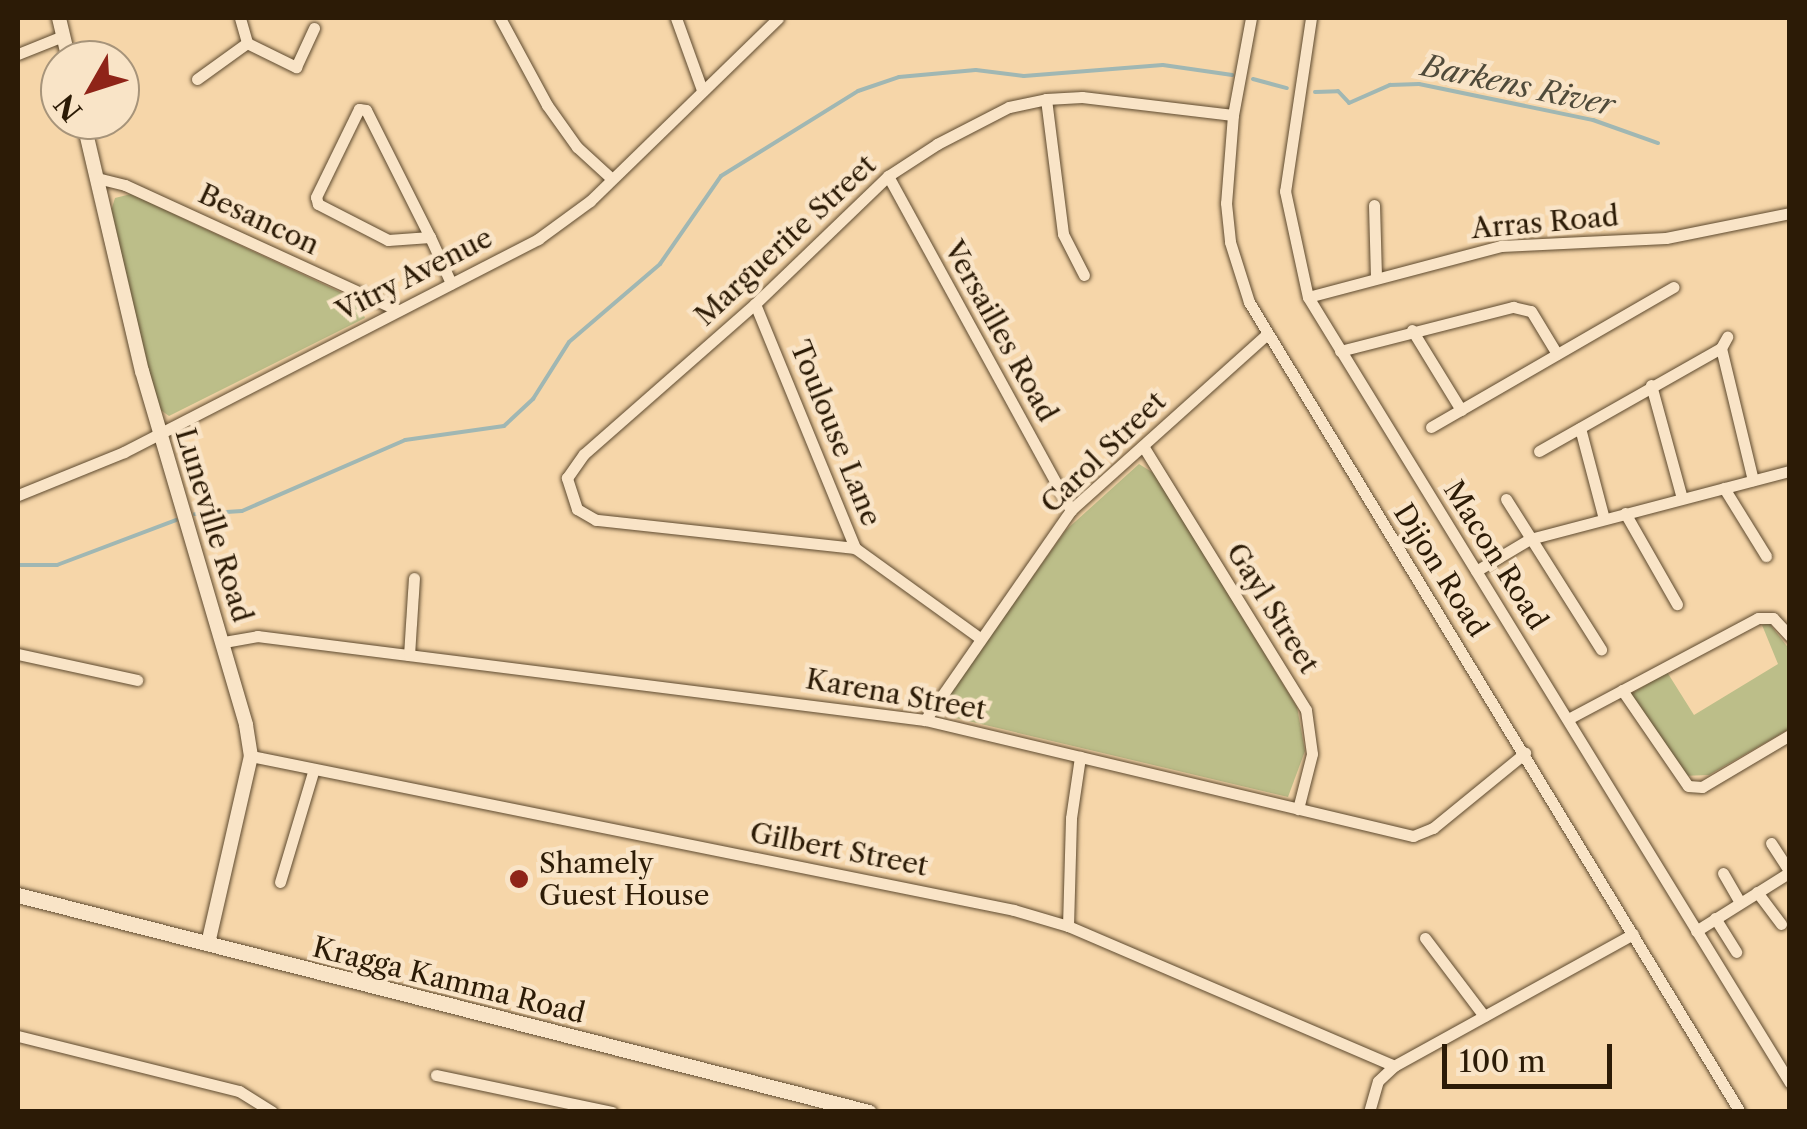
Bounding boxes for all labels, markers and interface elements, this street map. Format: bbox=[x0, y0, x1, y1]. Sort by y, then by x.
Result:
north arrow bbox=[40, 40, 140, 140]
water label: Barkens River bbox=[1418, 48, 1618, 124]
text: N bbox=[47, 87, 89, 128]
street label: Marguerite Street bbox=[688, 148, 882, 332]
street label: Besancon bbox=[193, 176, 325, 262]
street label: Arras Road bbox=[1470, 199, 1620, 245]
street label: Vitry Avenue bbox=[329, 220, 499, 328]
street label: Versailles Road bbox=[937, 235, 1065, 427]
street label: Toulouse Lane bbox=[784, 335, 888, 531]
street label: Carol Street bbox=[1034, 384, 1172, 520]
street label: Luneville Road bbox=[169, 424, 259, 626]
street label: Macon Road bbox=[1437, 474, 1555, 636]
street label: Dijon Road bbox=[1387, 497, 1495, 643]
street label: Gayl Street bbox=[1220, 537, 1326, 679]
street label: Karena Street bbox=[803, 662, 989, 726]
street label: Gilbert Street bbox=[747, 815, 931, 883]
place label: Shamely Guest House bbox=[539, 846, 709, 912]
marker: Shamely Guest House bbox=[508, 868, 530, 890]
street label: Kragga Kamma Road bbox=[309, 930, 589, 1030]
scale bar bbox=[1447, 1024, 1617, 1086]
text: 100 m bbox=[1459, 1043, 1546, 1080]

